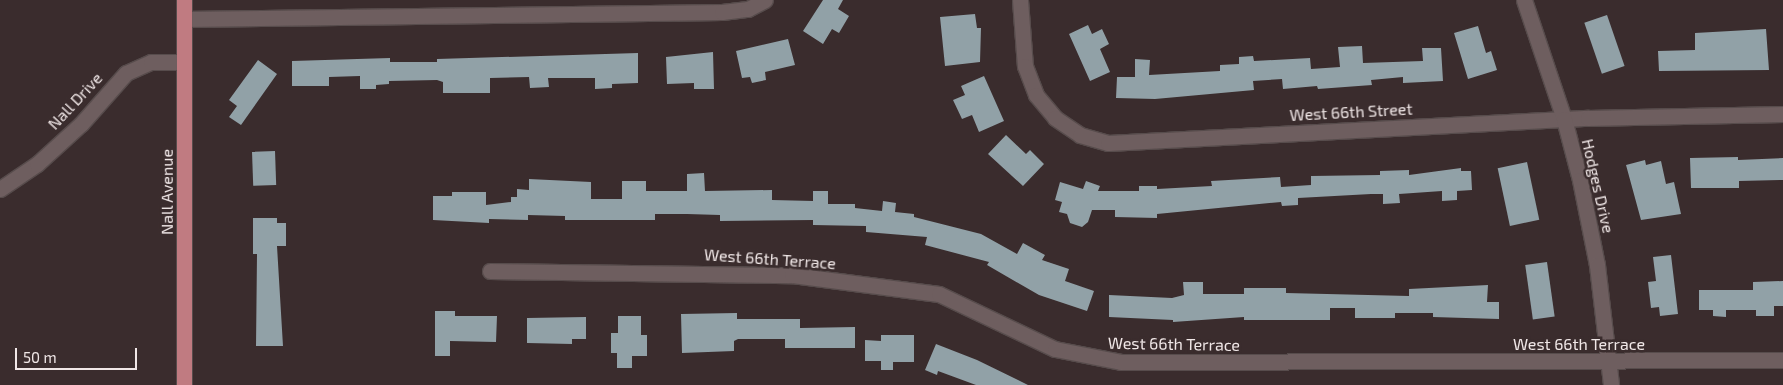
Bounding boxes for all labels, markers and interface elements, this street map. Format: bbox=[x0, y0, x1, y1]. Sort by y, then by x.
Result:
street label: Nall Drive bbox=[44, 68, 106, 134]
street label: West 66th Street bbox=[1289, 99, 1413, 125]
street label: Hodges Drive bbox=[1578, 137, 1618, 235]
street label: Nall Avenue bbox=[157, 149, 177, 235]
street label: West 66th Terrace bbox=[703, 245, 837, 273]
street label: West 66th Terrace bbox=[1108, 333, 1240, 355]
street label: West 66th Terrace bbox=[1513, 334, 1645, 354]
scale bar bbox=[18, 338, 140, 370]
text: 50 m bbox=[23, 348, 57, 366]

